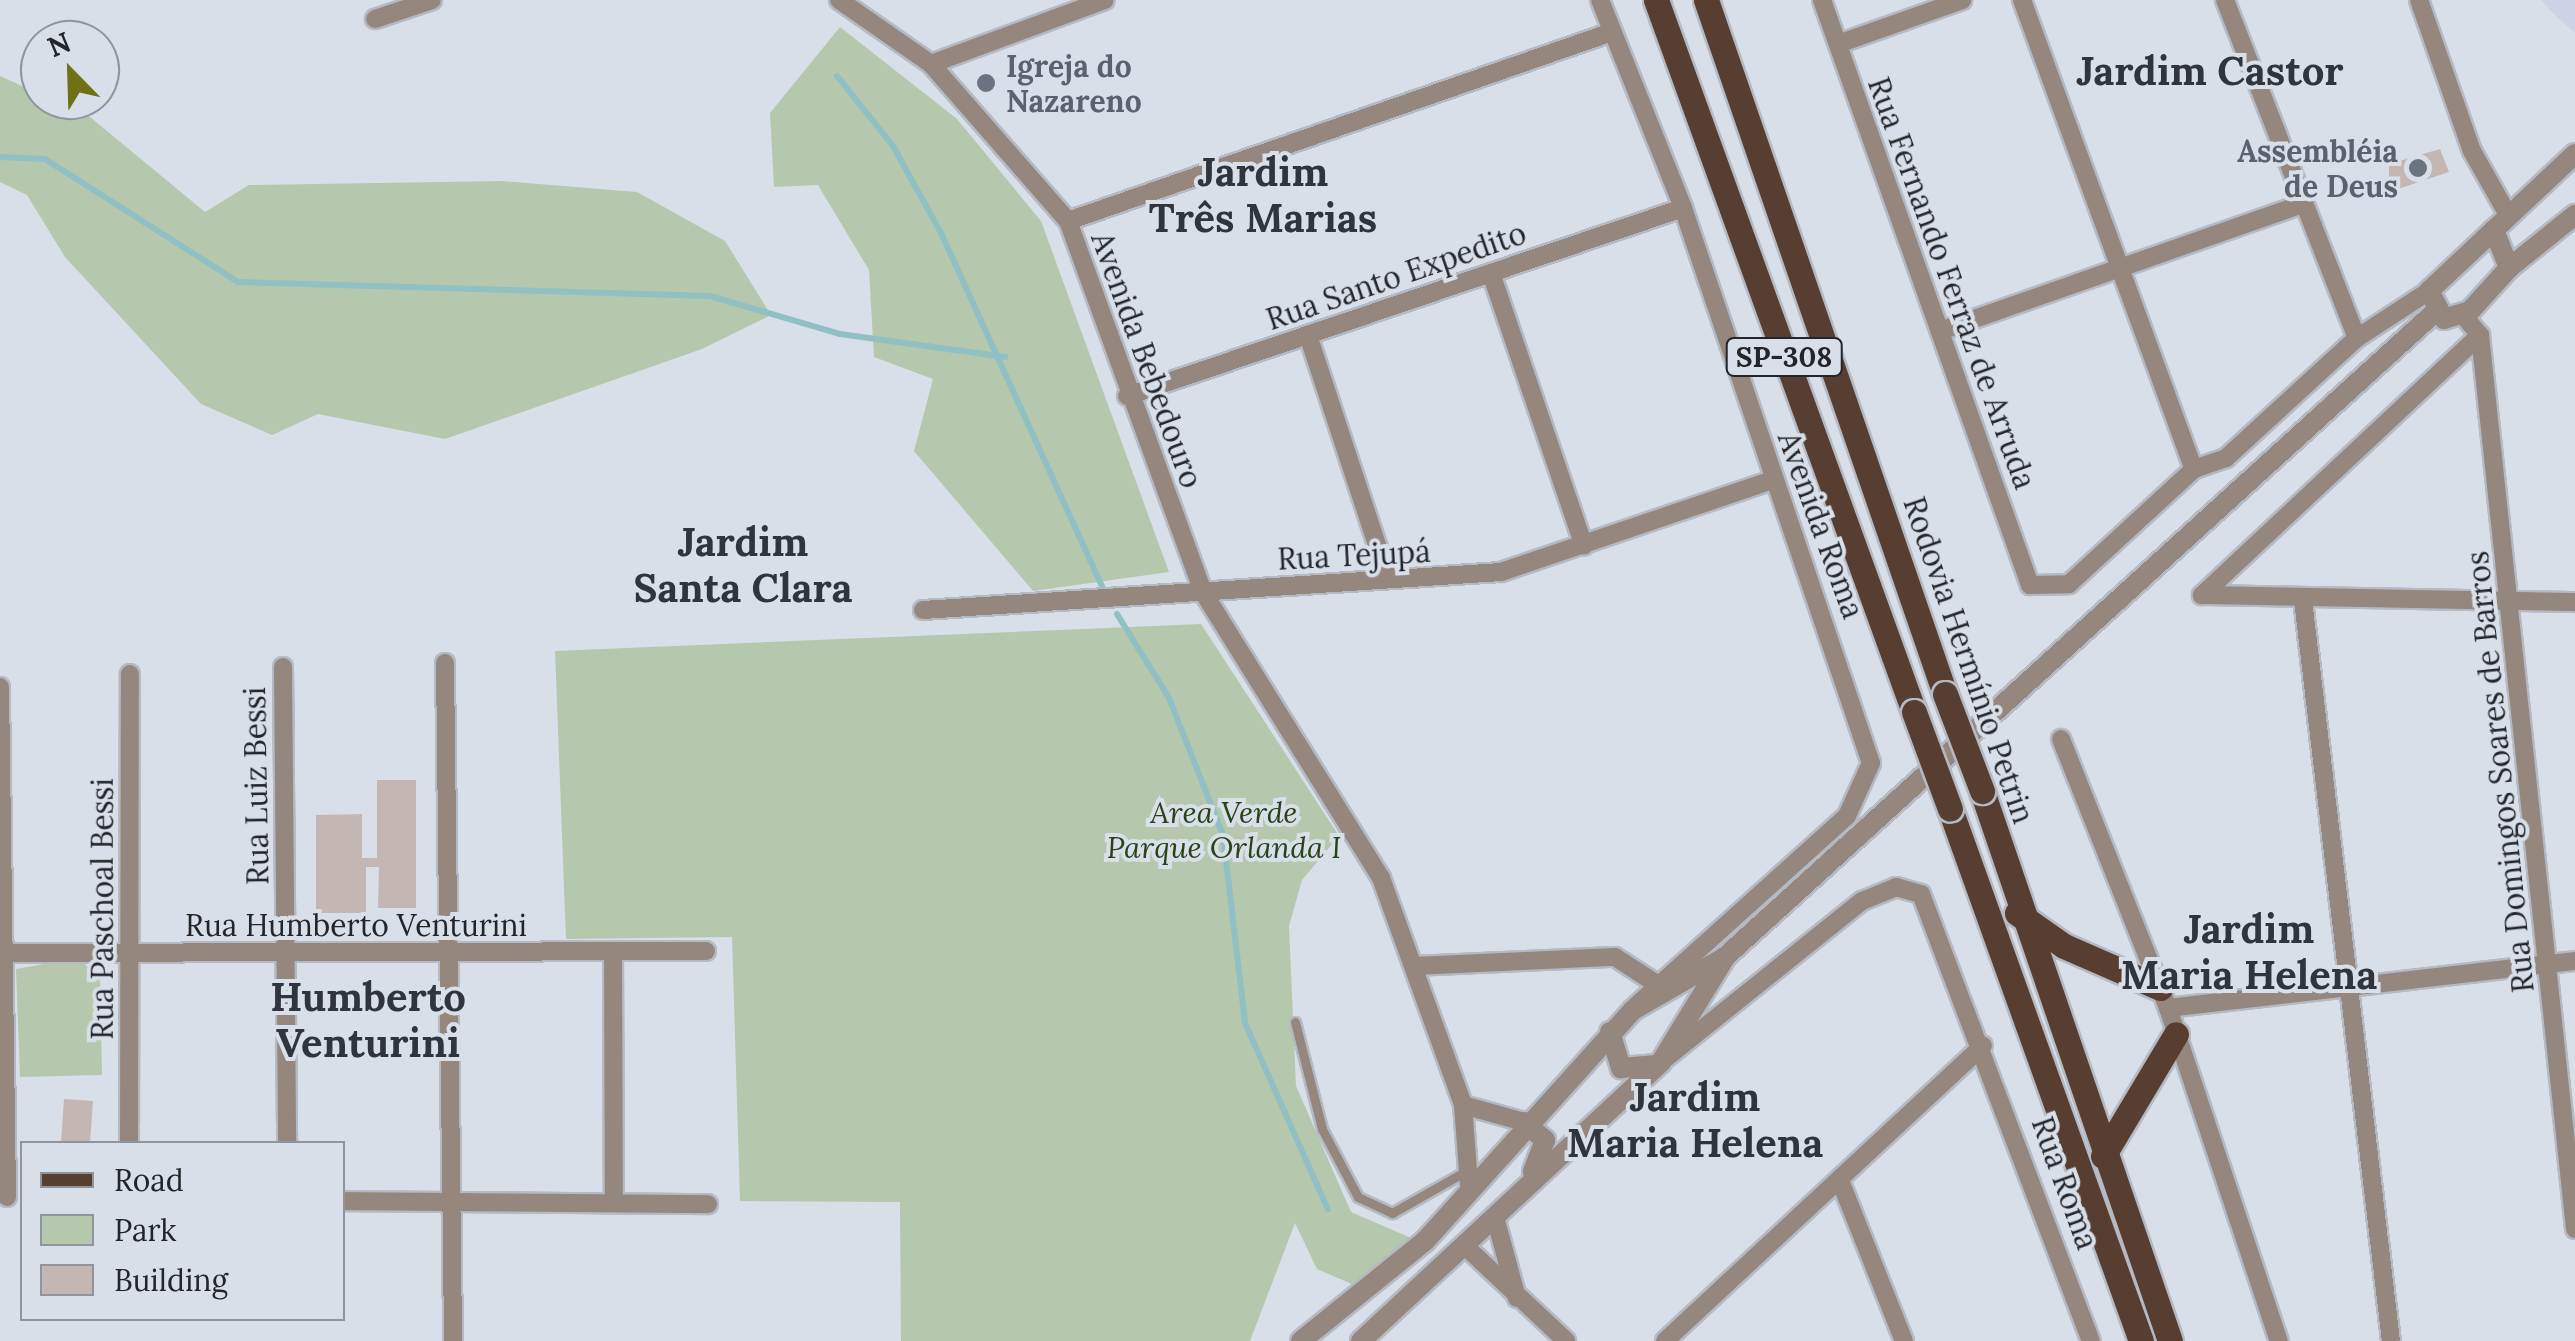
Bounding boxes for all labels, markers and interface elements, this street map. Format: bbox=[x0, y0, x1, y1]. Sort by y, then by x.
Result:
north arrow bbox=[20, 20, 120, 120]
text: N bbox=[42, 23, 76, 65]
district label: Jardim Castor bbox=[2076, 47, 2344, 95]
place label: Igreja do Nazareno bbox=[1006, 48, 1142, 118]
marker: Igreja do Nazareno bbox=[975, 72, 997, 94]
street label: Rua Fernando Ferraz de Arruda bbox=[1861, 72, 2043, 494]
place label: Assembléia de Deus bbox=[2237, 133, 2398, 204]
district label: Jardim Três Marias bbox=[1149, 148, 1377, 242]
marker: Assembléia de Deus bbox=[2407, 157, 2429, 179]
street label: Rua Santo Expedito bbox=[1261, 215, 1531, 337]
street label: Avenida Bebedouro bbox=[1084, 227, 1210, 493]
road number: SP-308 bbox=[1724, 334, 1844, 380]
street label: Avenida Roma bbox=[1771, 427, 1871, 623]
street label: Rodovia Hermínio Petrin bbox=[1896, 492, 2042, 828]
district label: Jardim Santa Clara bbox=[633, 518, 853, 612]
street label: Rua Tejupá bbox=[1277, 533, 1431, 577]
street label: Rua Domingos Soares de Barros bbox=[2459, 550, 2541, 994]
street label: Rua Luiz Bessi bbox=[236, 687, 276, 885]
street label: Rua Paschoal Bessi bbox=[84, 778, 120, 1040]
park label: Area Verde Parque Orlanda I bbox=[1107, 794, 1341, 864]
district label: Jardim Maria Helena bbox=[2121, 905, 2377, 999]
street label: Rua Humberto Venturini bbox=[185, 907, 527, 943]
district label: Humberto Venturini bbox=[270, 973, 466, 1067]
district label: Jardim Maria Helena bbox=[1567, 1073, 1823, 1167]
street label: Rua Roma bbox=[2024, 1112, 2106, 1254]
legend bbox=[20, 1141, 345, 1321]
text: Road bbox=[114, 1161, 184, 1199]
text: Park bbox=[114, 1211, 176, 1249]
text: Building bbox=[114, 1261, 228, 1299]

